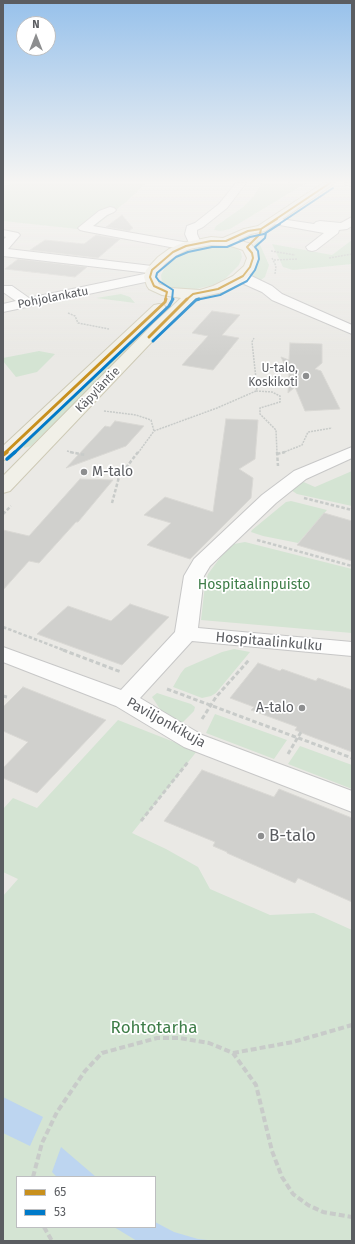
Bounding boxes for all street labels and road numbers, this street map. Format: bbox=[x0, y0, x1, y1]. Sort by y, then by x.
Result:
street label: Pohjolankatu bbox=[16, 284, 90, 312]
street label: Käpyläntie bbox=[73, 364, 123, 416]
street label: Hospitaalinkulku bbox=[215, 629, 323, 655]
street label: Paviljonkikuja bbox=[123, 694, 209, 752]

